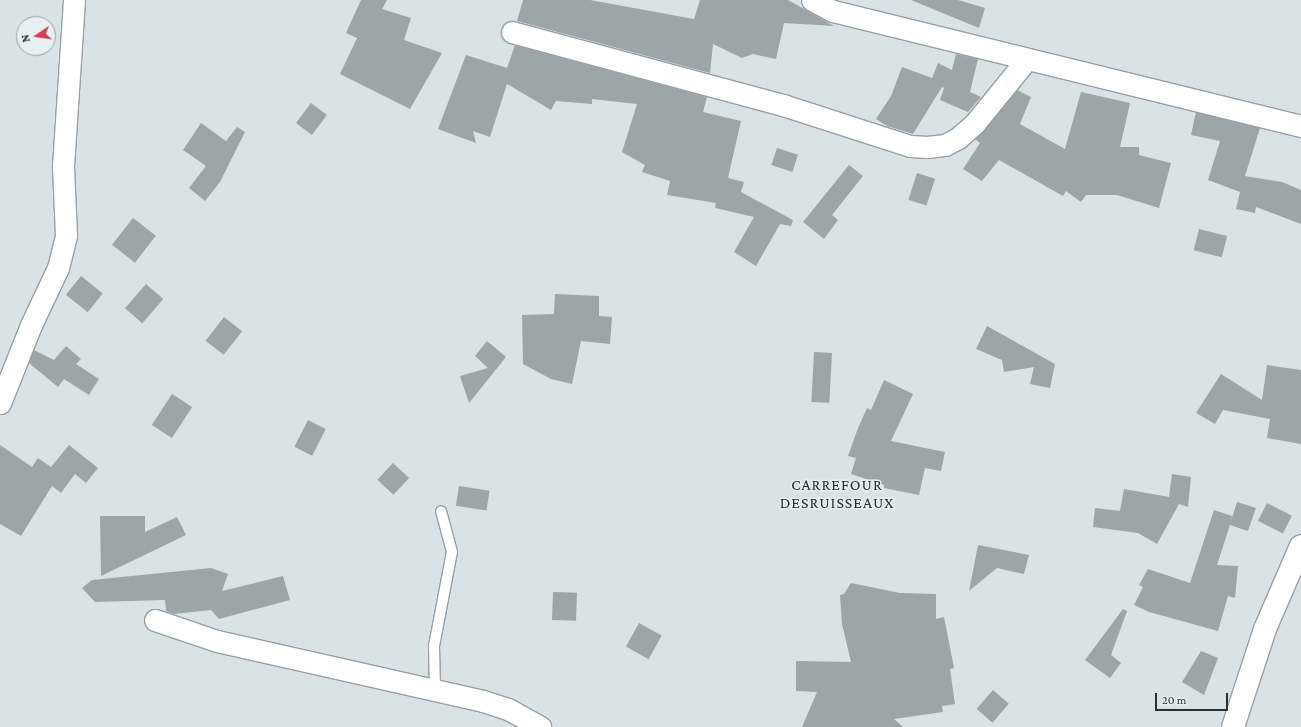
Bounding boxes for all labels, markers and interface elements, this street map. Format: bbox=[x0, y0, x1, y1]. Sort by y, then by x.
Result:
north arrow bbox=[16, 16, 56, 56]
text: N bbox=[19, 33, 32, 43]
district label: CARREFOUR DESRUISSEAUX bbox=[780, 475, 894, 513]
scale bar bbox=[1157, 685, 1230, 711]
text: 20 m bbox=[1162, 693, 1186, 707]

